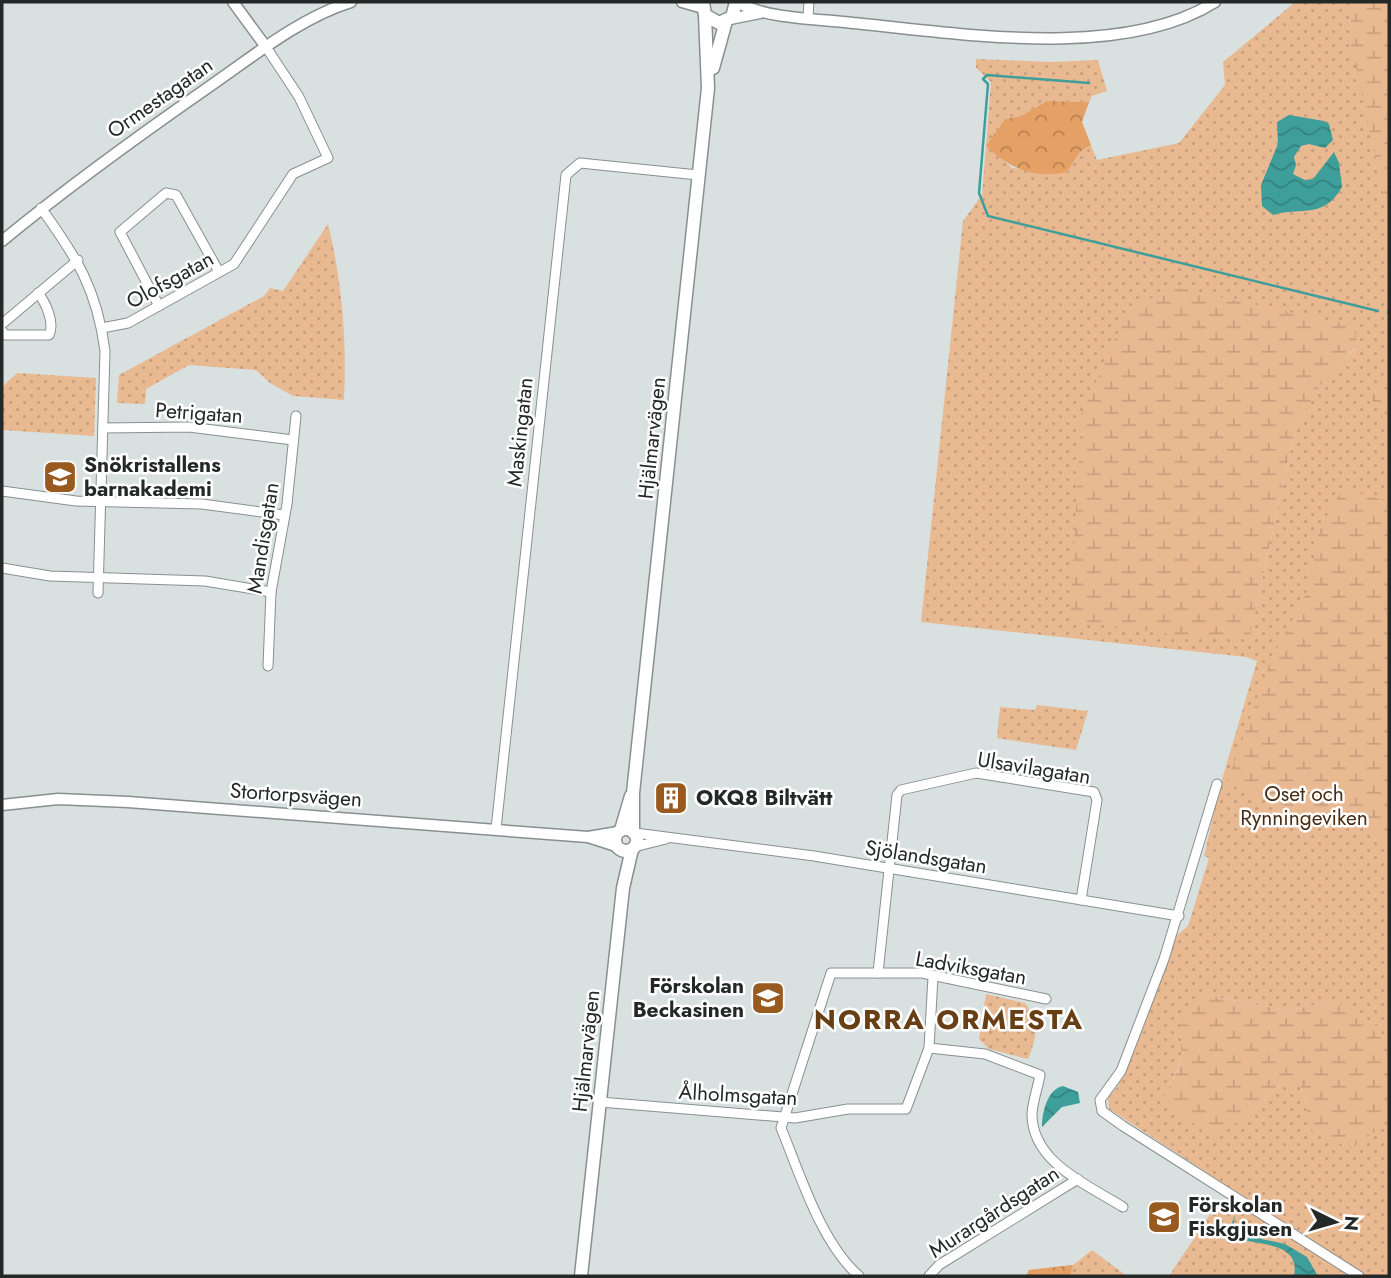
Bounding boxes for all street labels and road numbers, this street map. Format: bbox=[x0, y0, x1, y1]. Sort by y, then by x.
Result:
street label: Ormestagatan bbox=[101, 50, 219, 146]
street label: Olofsgatan bbox=[121, 244, 219, 316]
street label: Hjälmarvägen bbox=[631, 375, 673, 501]
street label: Maskingatan bbox=[499, 376, 541, 488]
street label: Petrigatan bbox=[154, 395, 244, 431]
street label: Mandisgatan bbox=[239, 480, 287, 596]
street label: Ulsavilagatan bbox=[975, 744, 1093, 792]
street label: Stortorpsvägen bbox=[229, 775, 363, 815]
street label: Sjölandsgatan bbox=[863, 833, 989, 881]
street label: Ladviksgatan bbox=[913, 943, 1029, 993]
street label: Hjälmarvägen bbox=[565, 988, 607, 1114]
street label: Ålholmsgatan bbox=[678, 1077, 798, 1113]
street label: Murargårdsgatan bbox=[923, 1158, 1065, 1266]

